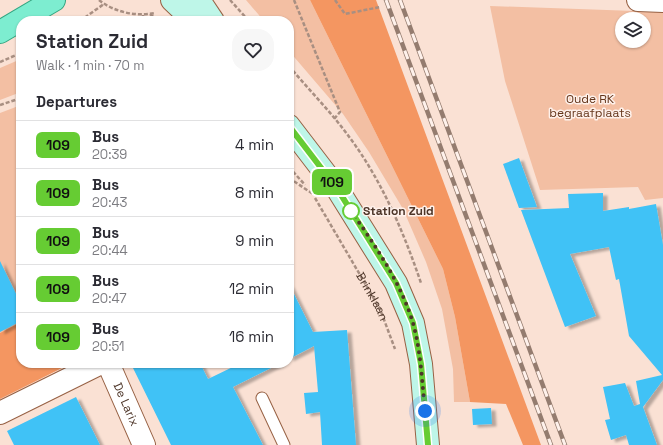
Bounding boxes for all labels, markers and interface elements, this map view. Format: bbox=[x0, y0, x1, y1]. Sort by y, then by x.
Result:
map controls bbox=[615, 12, 651, 48]
button: layers bbox=[615, 12, 651, 48]
text: Station Zuid bbox=[36, 29, 148, 54]
button: heart bbox=[232, 29, 274, 71]
text: Walk · 1 min · 70 m bbox=[36, 57, 144, 74]
park label: Oude RK begraafplaats bbox=[549, 91, 631, 121]
text: Departures bbox=[36, 92, 117, 111]
text: Bus bbox=[92, 127, 119, 146]
text: 4 min bbox=[235, 135, 274, 154]
text: 109 bbox=[46, 136, 70, 154]
text: 20:39 bbox=[92, 146, 127, 163]
line badge: 109 bbox=[309, 169, 355, 195]
text: 109 bbox=[320, 173, 344, 191]
text: Bus bbox=[92, 175, 119, 194]
text: 8 min bbox=[235, 183, 274, 202]
text: 109 bbox=[46, 184, 70, 202]
text: 20:43 bbox=[92, 194, 127, 211]
marker: Station Zuid bbox=[342, 202, 360, 220]
place label: Station Zuid bbox=[363, 203, 434, 219]
text: Bus bbox=[92, 223, 119, 242]
text: 9 min bbox=[235, 231, 274, 250]
text: 109 bbox=[46, 232, 70, 250]
text: 20:44 bbox=[92, 242, 128, 259]
street label: Brinklaan bbox=[352, 269, 392, 323]
text: Bus bbox=[92, 271, 119, 290]
text: 12 min bbox=[229, 279, 274, 298]
text: 109 bbox=[46, 280, 70, 298]
text: 20:47 bbox=[92, 290, 127, 307]
text: Bus bbox=[92, 319, 119, 338]
text: 16 min bbox=[229, 327, 274, 346]
text: 109 bbox=[46, 328, 70, 346]
text: 20:51 bbox=[92, 338, 125, 355]
street label: De Larix bbox=[109, 380, 143, 429]
your location bbox=[415, 401, 435, 421]

